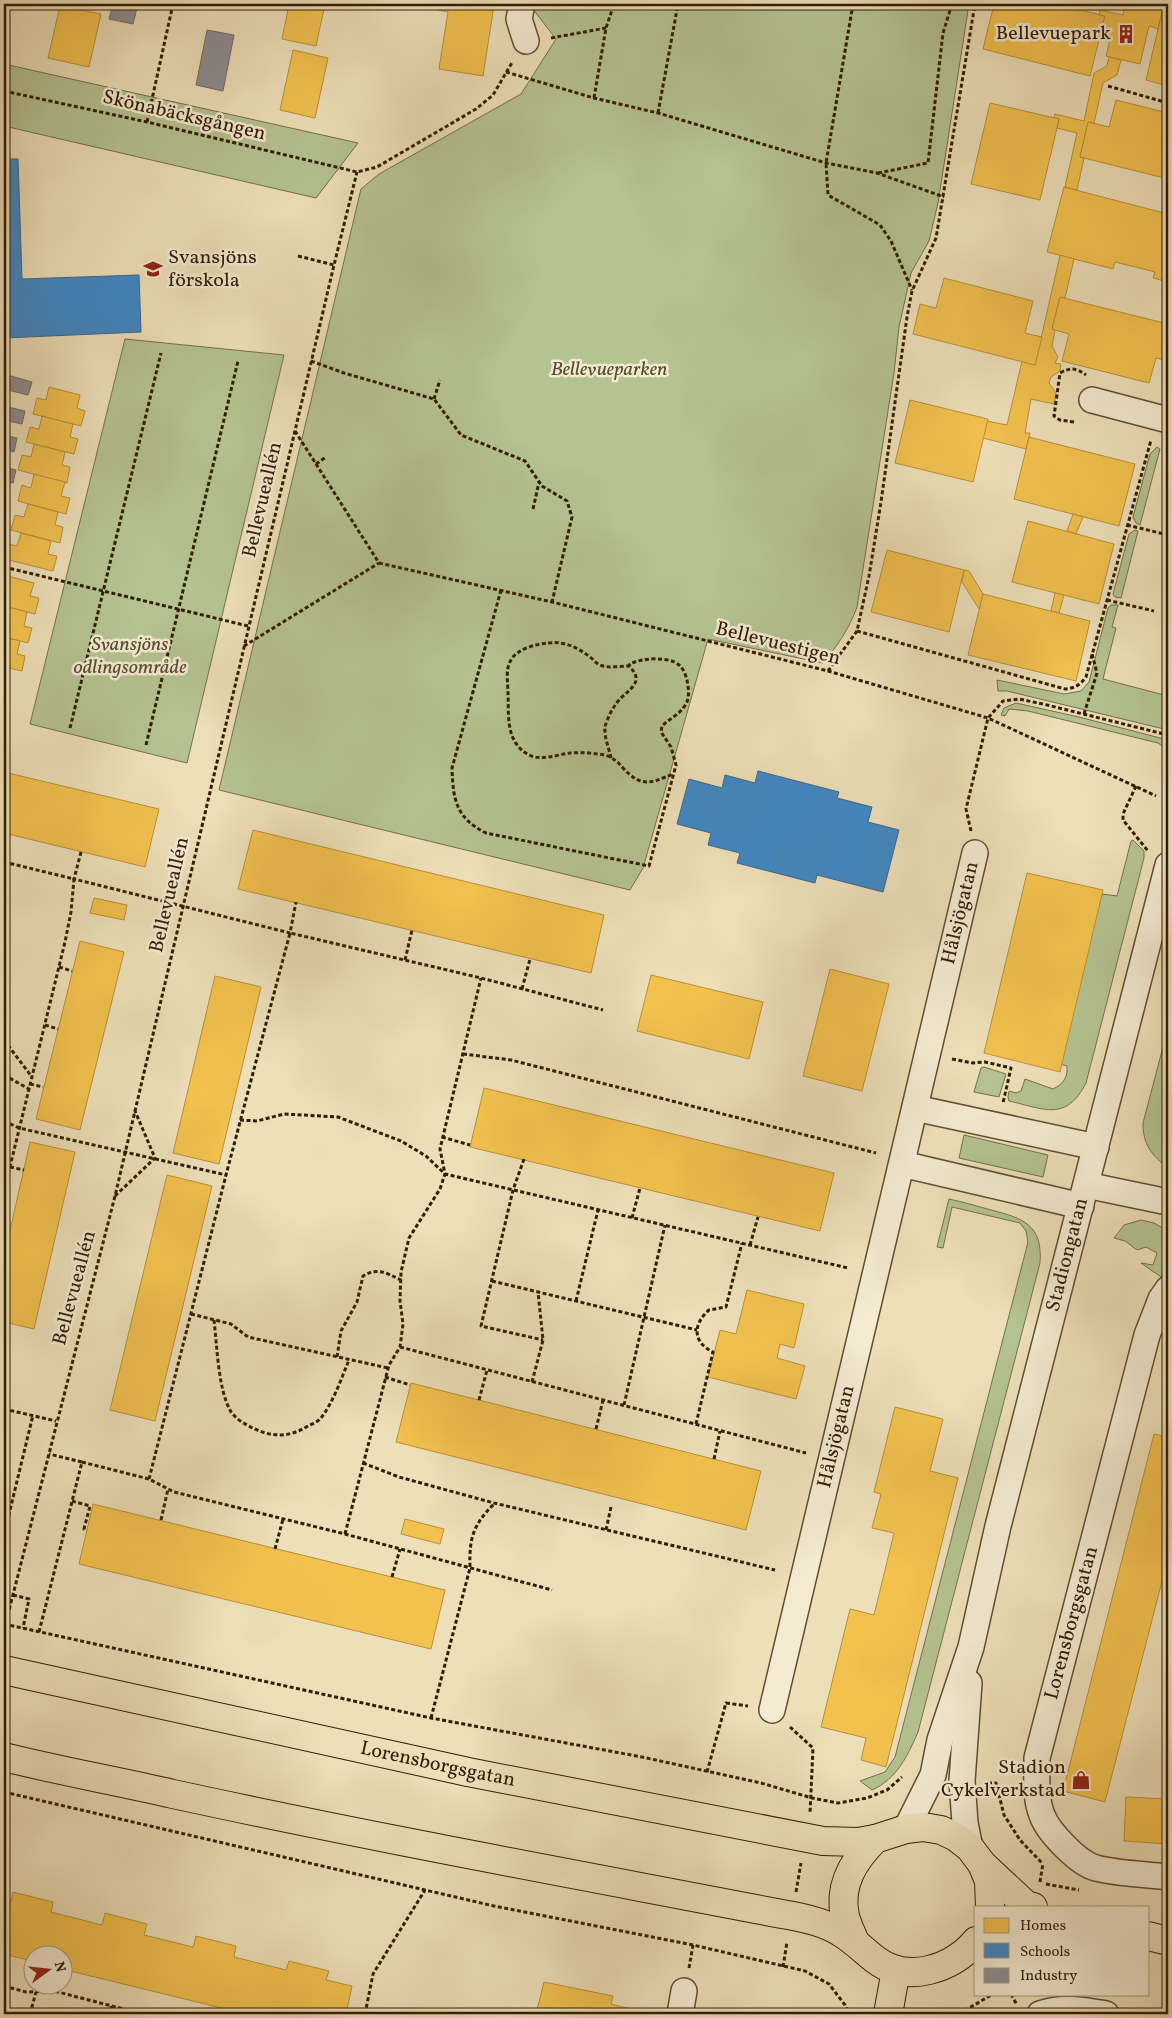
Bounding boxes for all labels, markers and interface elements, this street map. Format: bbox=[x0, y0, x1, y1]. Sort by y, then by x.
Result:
place label: Bellevuepark bbox=[996, 20, 1111, 48]
building icon: Bellevuepark bbox=[1115, 23, 1137, 45]
street label: Skönabäcksgången bbox=[100, 84, 268, 148]
place label: Svansjöns förskola bbox=[168, 244, 257, 295]
school or university icon: Svansjöns förskola bbox=[142, 258, 164, 280]
park label: Bellevueparken bbox=[551, 356, 667, 384]
street label: Bellevueallén bbox=[236, 439, 290, 561]
street label: Bellevuestigen bbox=[713, 615, 843, 673]
park label: Svansjöns odlingsområde bbox=[74, 631, 187, 682]
street label: Bellevueallén bbox=[143, 834, 197, 956]
street label: Hålsjögatan bbox=[935, 859, 986, 967]
street label: Stadiongatan bbox=[1040, 1195, 1096, 1315]
street label: Bellevueallén bbox=[46, 1227, 104, 1349]
street label: Hålsjögatan bbox=[811, 1382, 862, 1491]
street label: Lorensborgsgatan bbox=[1038, 1543, 1106, 1703]
street label: Lorensborgsgatan bbox=[358, 1735, 518, 1795]
place label: Stadion Cykelverkstad bbox=[941, 1754, 1066, 1805]
shop icon: Stadion Cykelverkstad bbox=[1070, 1769, 1092, 1791]
legend bbox=[974, 1906, 1150, 1996]
text: Homes bbox=[1020, 1916, 1066, 1937]
text: Schools bbox=[1020, 1942, 1070, 1963]
north arrow bbox=[22, 1946, 72, 1996]
text: N bbox=[49, 1960, 70, 1974]
text: Industry bbox=[1020, 1966, 1077, 1987]

